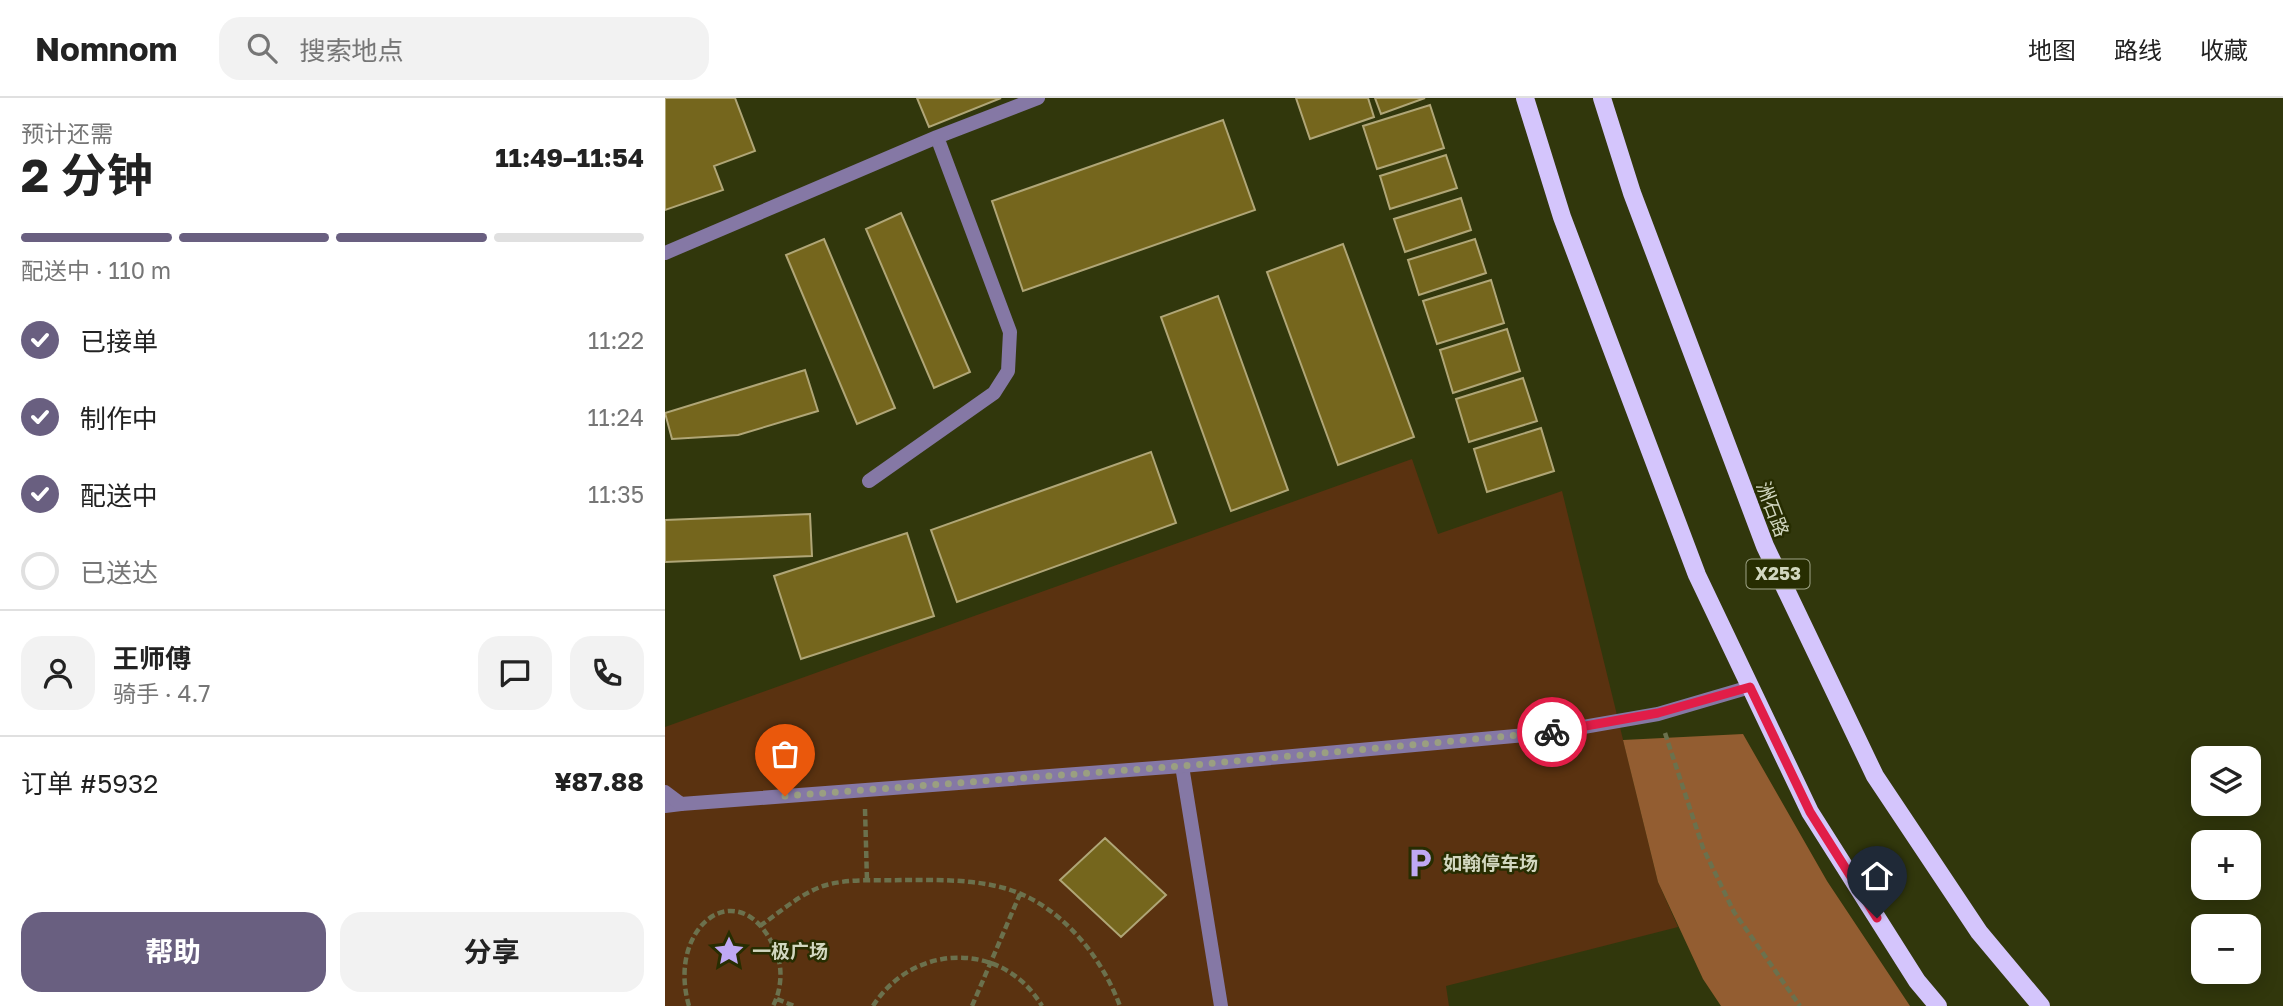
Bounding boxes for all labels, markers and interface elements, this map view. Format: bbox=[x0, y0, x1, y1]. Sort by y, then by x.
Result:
search box bbox=[219, 17, 709, 80]
text: Nomnom bbox=[35, 29, 177, 68]
icon: search bbox=[243, 29, 281, 67]
text: 搜索地点 bbox=[299, 35, 403, 66]
text: 地图 bbox=[2028, 35, 2076, 64]
text: 路线 bbox=[2114, 35, 2162, 64]
text: 收藏 bbox=[2200, 35, 2248, 64]
text: 预计还需 bbox=[21, 119, 113, 147]
text: 11:49–11:54 bbox=[495, 142, 644, 173]
text: 2 分钟 bbox=[21, 147, 153, 202]
text: 配送中 · 110 m bbox=[21, 256, 171, 284]
icon: check bbox=[21, 321, 59, 359]
text: 已接单 bbox=[80, 326, 158, 357]
text: 11:22 bbox=[588, 326, 644, 354]
icon: check bbox=[21, 398, 59, 436]
text: 制作中 bbox=[80, 403, 158, 434]
text: 11:24 bbox=[587, 403, 644, 431]
icon: check bbox=[21, 475, 59, 513]
street label: 洲石路 bbox=[1753, 478, 1794, 540]
text: 配送中 bbox=[80, 480, 158, 511]
text: 11:35 bbox=[588, 480, 644, 508]
text: 已送达 bbox=[80, 557, 158, 588]
road number: X253 bbox=[1747, 560, 1809, 588]
button: person bbox=[21, 636, 95, 710]
button: chat bbox=[478, 636, 552, 710]
button: phone bbox=[570, 636, 644, 710]
text: 王师傅 bbox=[113, 643, 191, 674]
text: 骑手 · 4.7 bbox=[113, 679, 211, 707]
courier bbox=[1517, 697, 1587, 767]
icon: bike bbox=[1533, 713, 1571, 751]
pin bbox=[755, 724, 815, 796]
icon: bag bbox=[766, 735, 804, 773]
map controls bbox=[2191, 746, 2261, 984]
button: layers bbox=[2191, 746, 2261, 816]
text: ¥87.88 bbox=[554, 766, 644, 797]
text: 订单 #5932 bbox=[21, 768, 158, 799]
button: + bbox=[2191, 830, 2261, 900]
parking icon: 如翰停车场 bbox=[1403, 846, 1437, 880]
pin bbox=[1847, 846, 1907, 918]
place label: 如翰停车场 bbox=[1443, 851, 1538, 874]
icon: home bbox=[1858, 857, 1896, 895]
button: 帮助 bbox=[21, 912, 326, 992]
button: 分享 bbox=[340, 912, 644, 992]
button: − bbox=[2191, 914, 2261, 984]
place icon: 一极广场 bbox=[712, 934, 746, 968]
place label: 一极广场 bbox=[752, 939, 828, 962]

